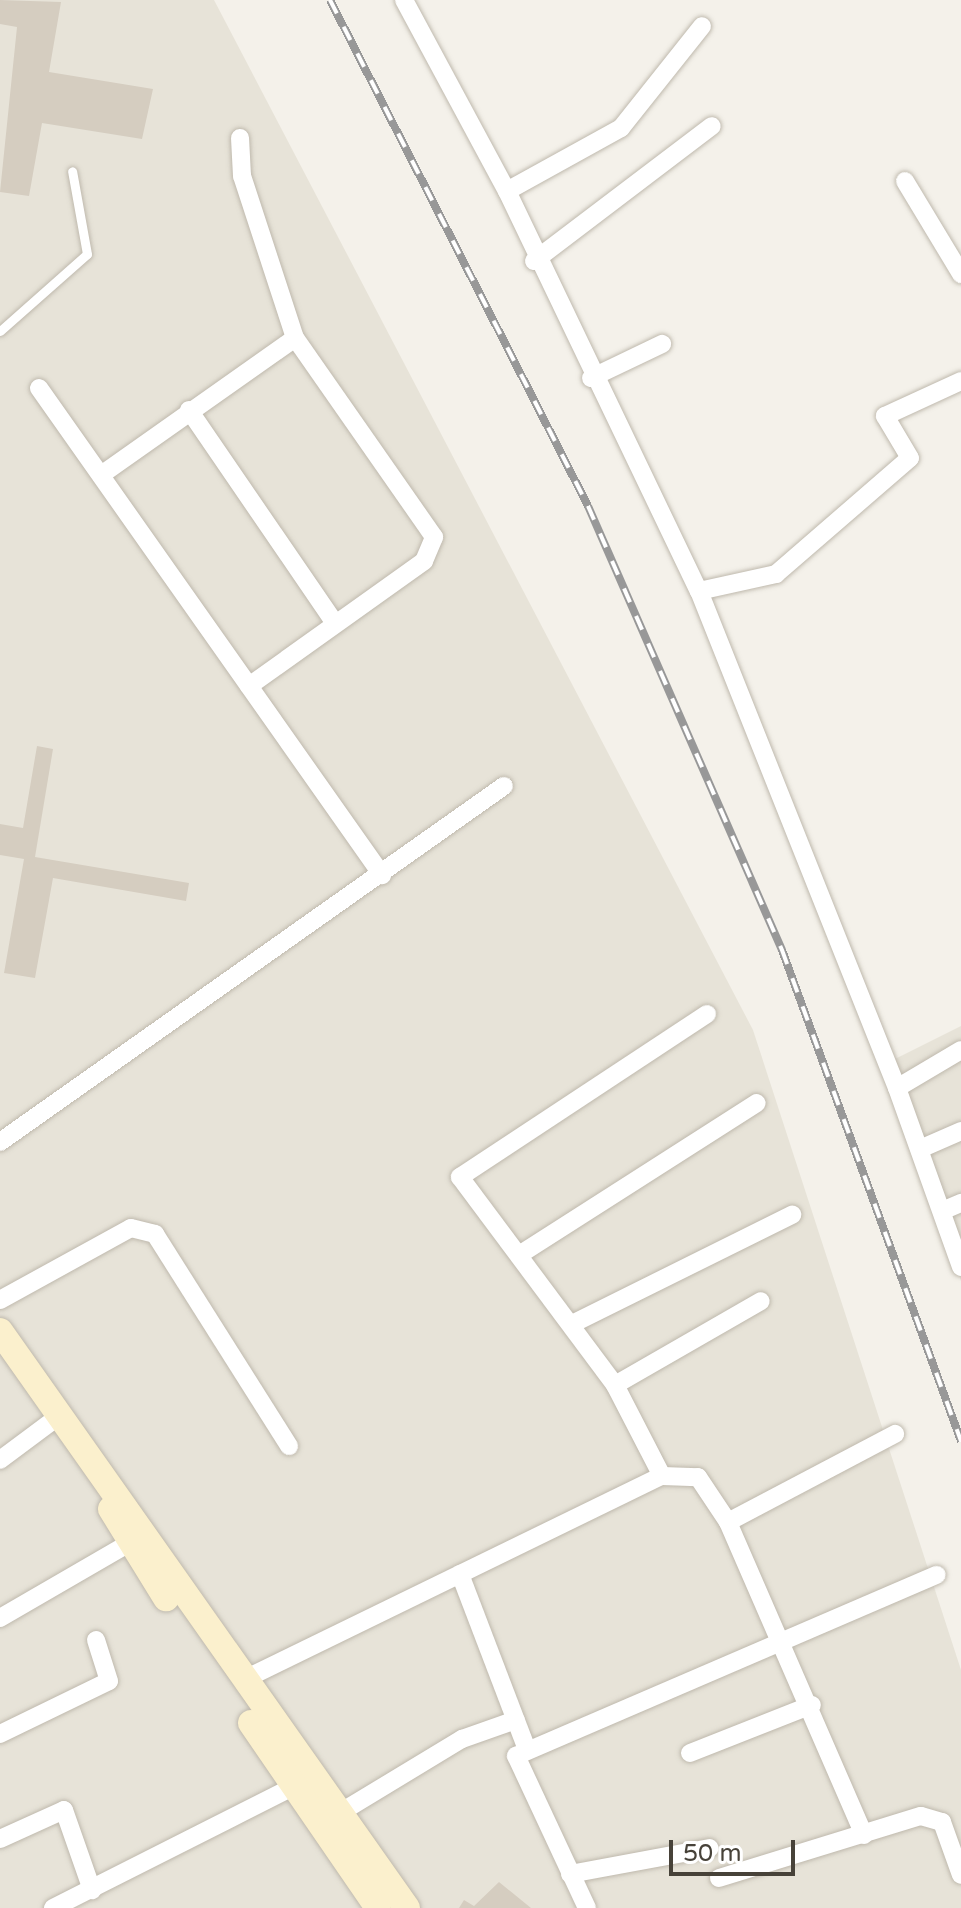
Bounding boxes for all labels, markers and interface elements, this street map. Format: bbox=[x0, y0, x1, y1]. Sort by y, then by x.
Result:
scale bar bbox=[673, 1824, 799, 1874]
text: 50 m bbox=[683, 1839, 741, 1868]

